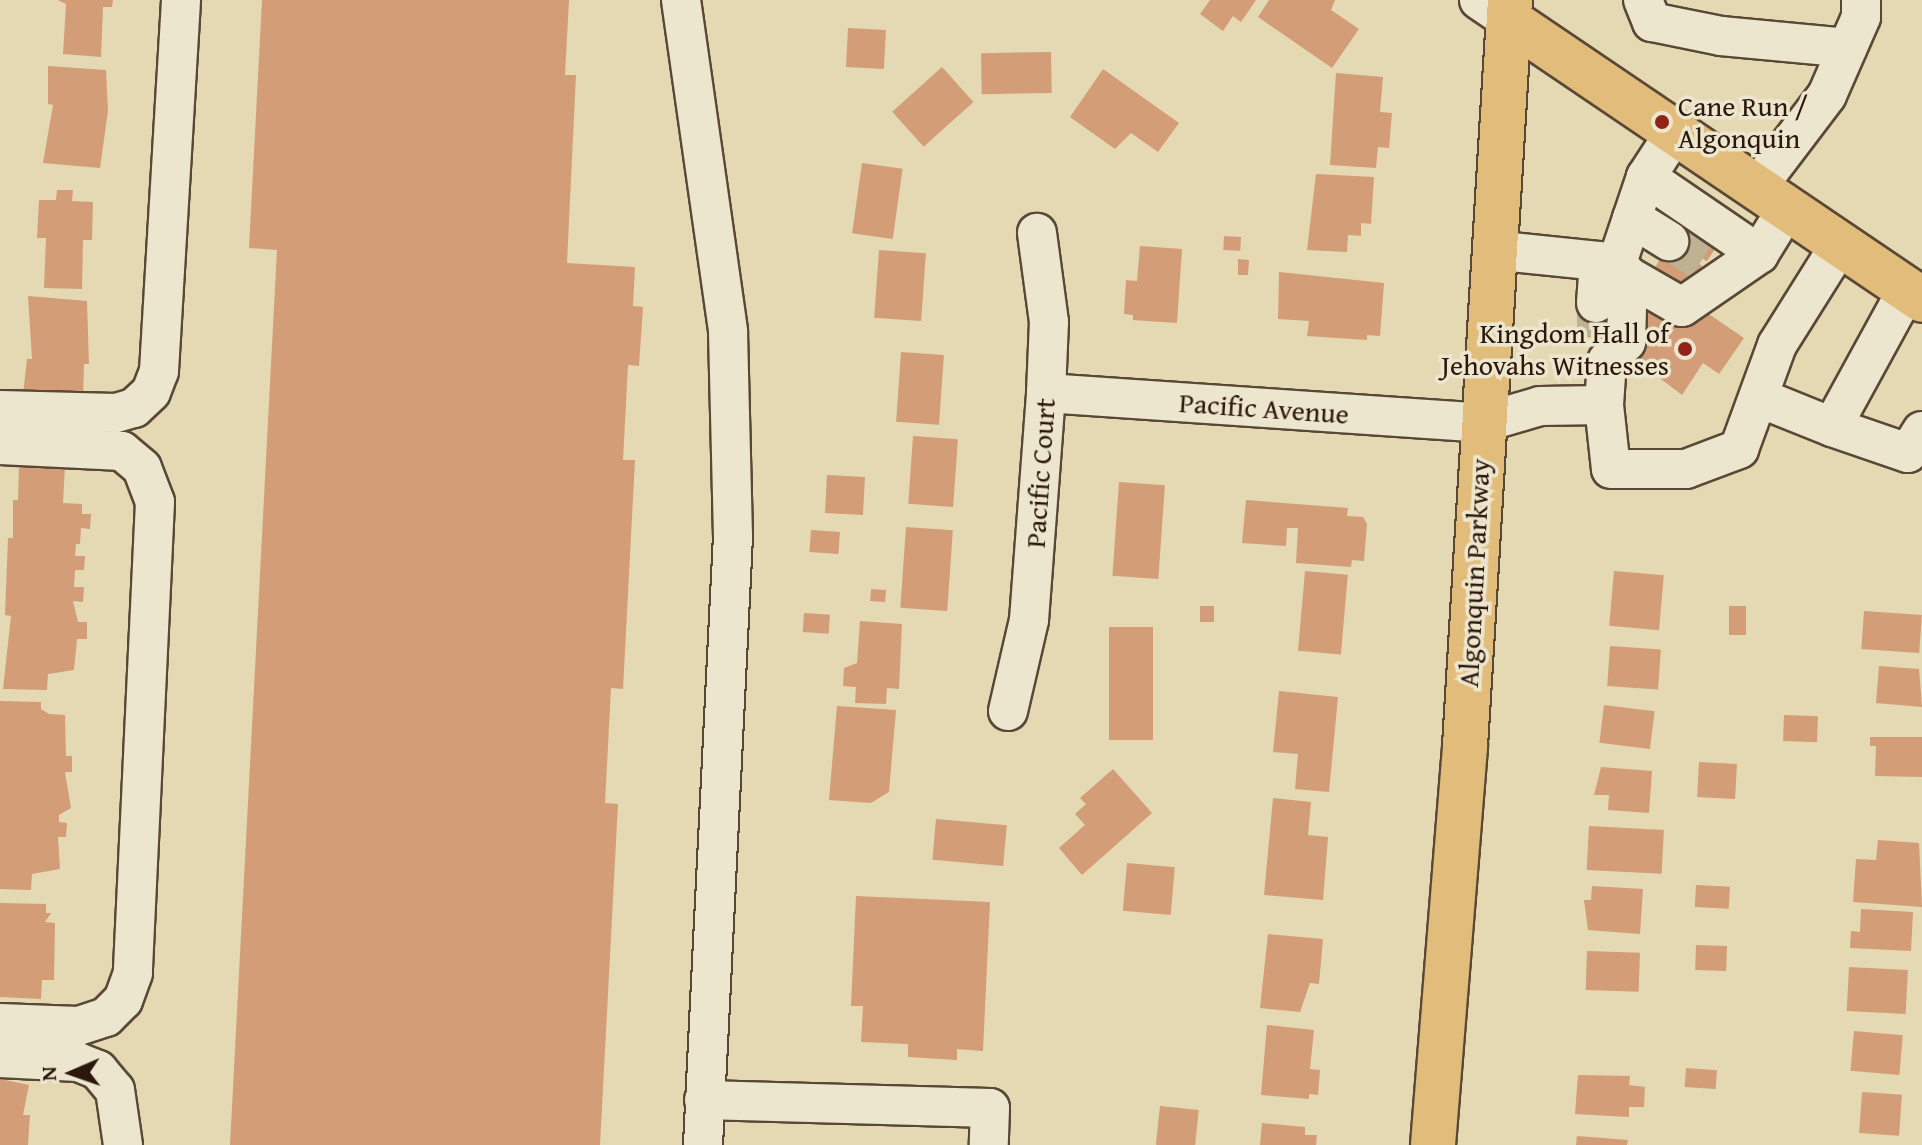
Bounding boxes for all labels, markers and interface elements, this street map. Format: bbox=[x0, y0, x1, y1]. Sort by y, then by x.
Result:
place label: Cane Run / Algonquin bbox=[1678, 89, 1808, 155]
marker: Cane Run / Algonquin bbox=[1653, 113, 1671, 131]
place label: Kingdom Hall of Jehovahs Witnesses bbox=[1441, 316, 1669, 382]
marker: Kingdom Hall of Jehovahs Witnesses bbox=[1676, 340, 1694, 358]
street label: Pacific Avenue bbox=[1178, 385, 1350, 431]
street label: Pacific Court bbox=[1018, 397, 1062, 549]
street label: Algonquin Parkway bbox=[1451, 458, 1497, 688]
north arrow bbox=[32, 1033, 112, 1113]
text: N bbox=[32, 1066, 64, 1082]

